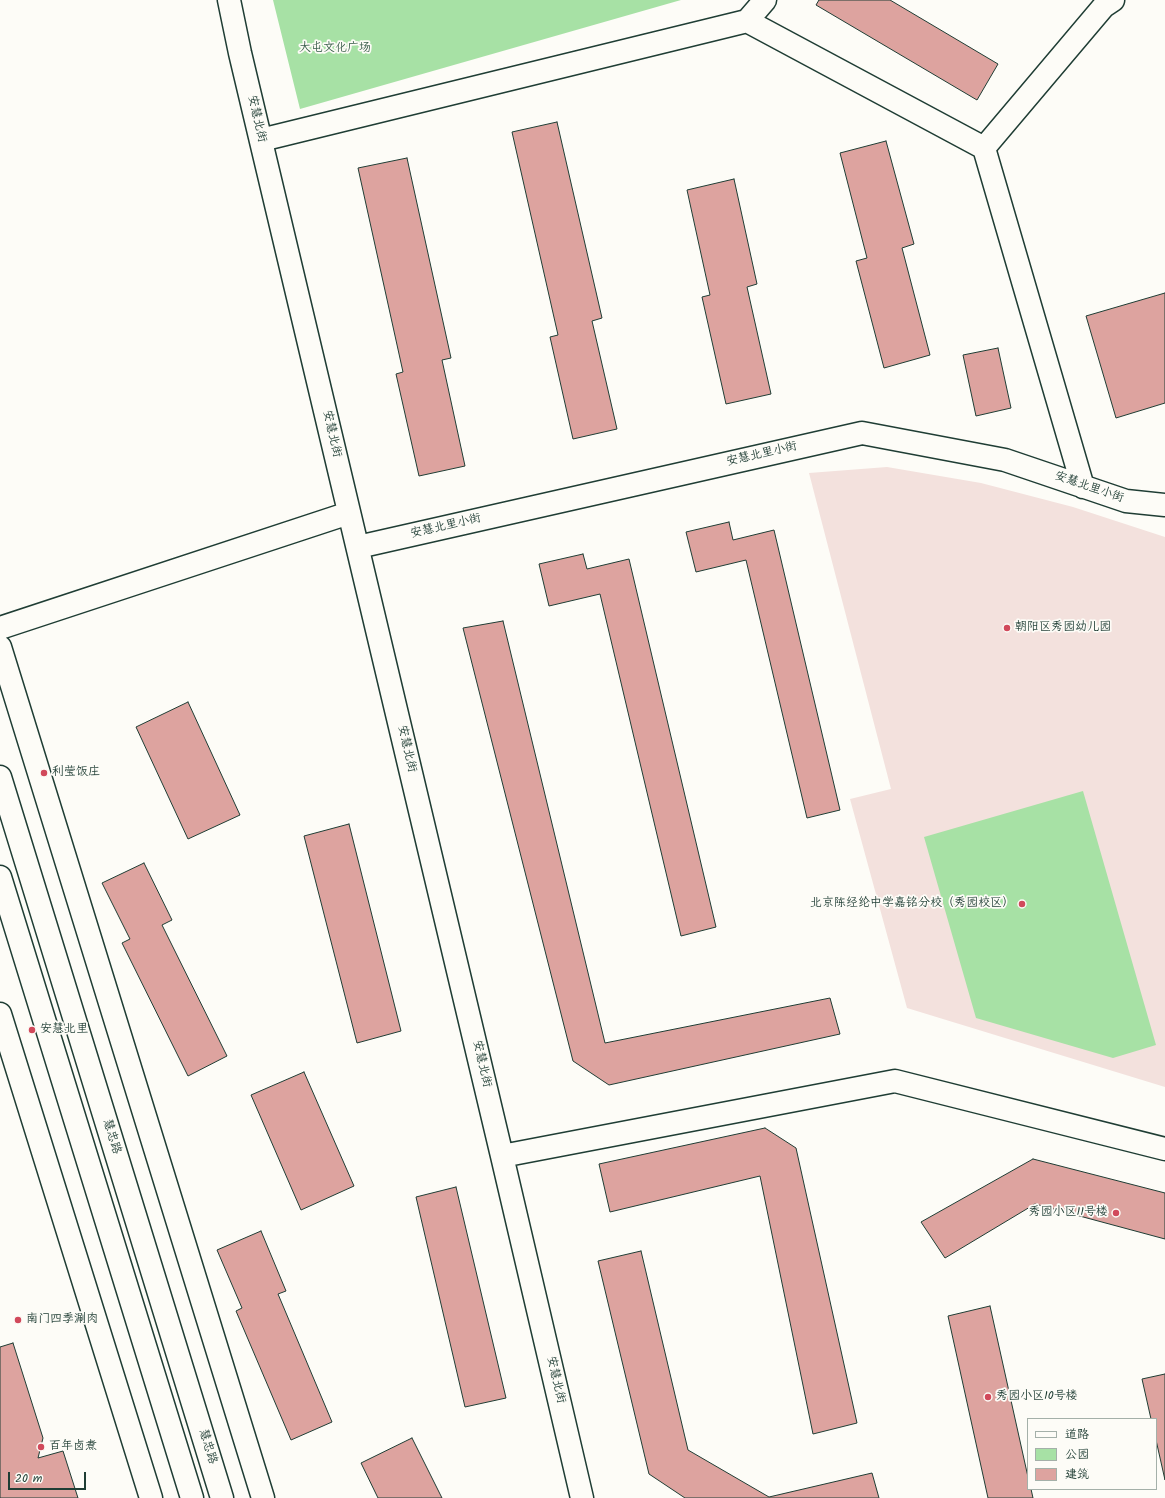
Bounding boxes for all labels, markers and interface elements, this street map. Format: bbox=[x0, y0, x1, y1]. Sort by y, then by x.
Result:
park label: 大屯文化广场 bbox=[299, 42, 371, 56]
street label: 安慧北街 bbox=[244, 94, 268, 144]
street label: 安慧北街 bbox=[319, 409, 343, 459]
street label: 安慧北里小街 bbox=[725, 440, 799, 470]
street label: 安慧北里小街 bbox=[1053, 469, 1125, 507]
street label: 安慧北里小街 bbox=[409, 512, 483, 542]
place label: 朝阳区秀园幼儿园 bbox=[1015, 621, 1111, 635]
marker: 朝阳区秀园幼儿园 bbox=[1002, 623, 1012, 633]
street label: 安慧北街 bbox=[394, 724, 418, 774]
place label: 利莹饭庄 bbox=[52, 766, 100, 780]
marker: 利莹饭庄 bbox=[39, 768, 49, 778]
place label: 北京陈经纶中学嘉铭分校（秀园校区） bbox=[810, 897, 1014, 911]
marker: 北京陈经纶中学嘉铭分校（秀园校区） bbox=[1017, 899, 1027, 909]
place label: 安慧北里 bbox=[40, 1023, 88, 1037]
marker: 安慧北里 bbox=[27, 1025, 37, 1035]
street label: 安慧北街 bbox=[469, 1039, 493, 1089]
street label: 慧忠路 bbox=[99, 1118, 123, 1156]
place label: 秀园小区11号楼 bbox=[1028, 1206, 1108, 1220]
marker: 秀园小区11号楼 bbox=[1111, 1208, 1121, 1218]
place label: 南门四季涮肉 bbox=[26, 1313, 98, 1327]
marker: 南门四季涮肉 bbox=[13, 1315, 23, 1325]
street label: 安慧北街 bbox=[543, 1355, 567, 1405]
place label: 秀园小区10号楼 bbox=[996, 1390, 1078, 1404]
marker: 秀园小区10号楼 bbox=[983, 1392, 993, 1402]
legend bbox=[1027, 1418, 1157, 1490]
text: 道路 bbox=[1065, 1425, 1089, 1444]
street label: 慧忠路 bbox=[195, 1428, 219, 1466]
place label: 百年卤煮 bbox=[49, 1440, 97, 1454]
marker: 百年卤煮 bbox=[36, 1442, 46, 1452]
text: 公园 bbox=[1065, 1445, 1089, 1464]
scale bar bbox=[10, 1464, 88, 1490]
text: 建筑 bbox=[1065, 1465, 1089, 1484]
text: 20 m bbox=[15, 1469, 42, 1488]

